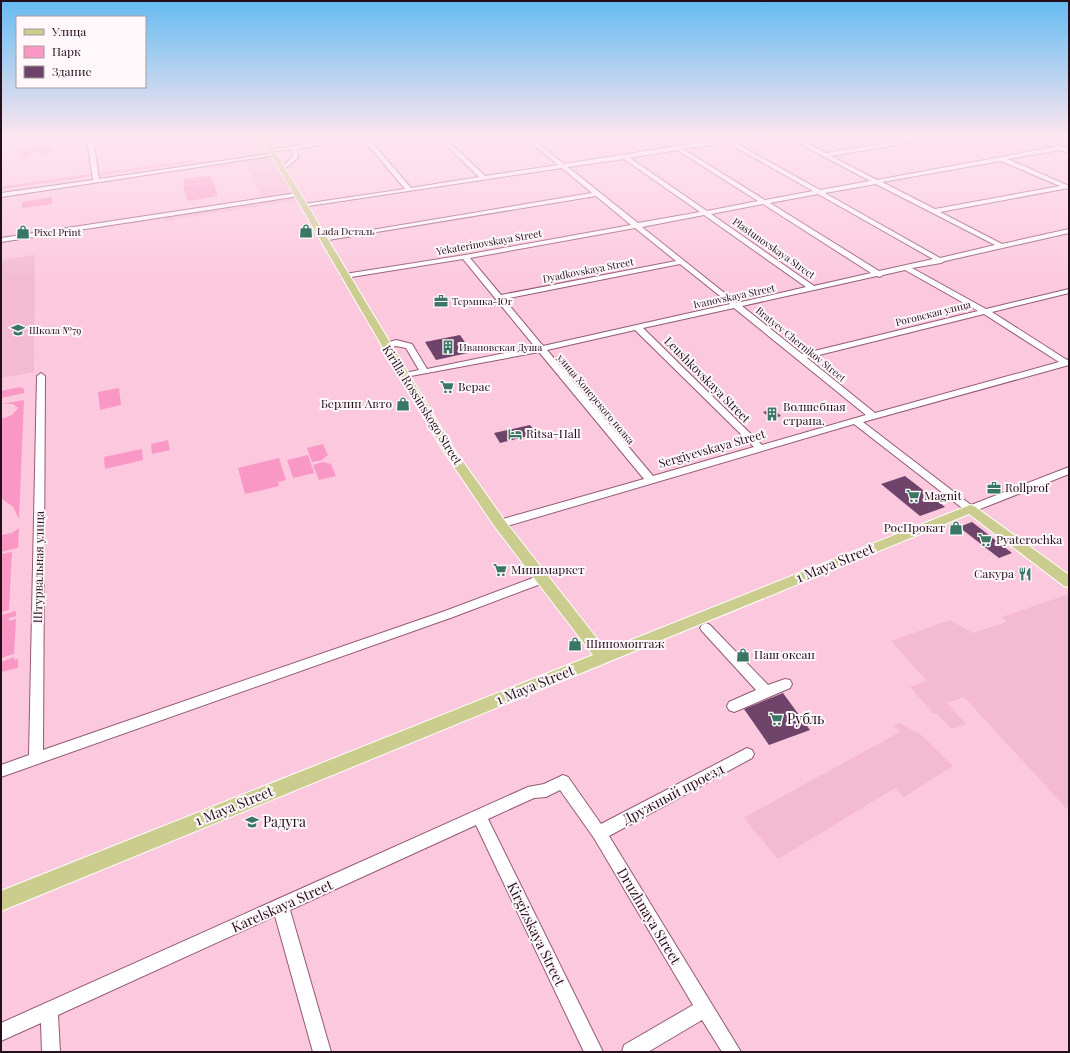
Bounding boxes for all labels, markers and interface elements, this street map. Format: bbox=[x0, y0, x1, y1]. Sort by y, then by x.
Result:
legend bbox=[16, 16, 146, 88]
text: Улица bbox=[51, 23, 86, 39]
text: Парк bbox=[52, 43, 81, 59]
text: Здание bbox=[52, 63, 92, 79]
street label: Plastunovskaya Street bbox=[730, 214, 818, 282]
shop icon: Lada Dеталь bbox=[298, 223, 314, 239]
shop icon: Pixel Print bbox=[15, 224, 31, 240]
place label: Lada Dеталь bbox=[317, 224, 375, 238]
place label: Pixel Print bbox=[34, 225, 81, 239]
street label: Yekaterinovskaya Street bbox=[434, 226, 543, 258]
street label: Dyadkovskaya Street bbox=[541, 254, 635, 286]
street label: Ivanovskaya Street bbox=[692, 280, 777, 311]
office icon: Термика-Юг bbox=[433, 293, 449, 309]
place label: Термика-Юг bbox=[452, 294, 513, 308]
street label: Роговская улица bbox=[894, 297, 972, 329]
street label: Bratyev Chernikov Street bbox=[753, 303, 849, 385]
school or university icon: Школа №79 bbox=[10, 322, 26, 338]
place label: Школа №79 bbox=[29, 323, 81, 337]
street label: Leushkovskaya Street bbox=[661, 333, 755, 426]
building icon: Ивановская Душа bbox=[440, 339, 456, 355]
place label: Ивановская Душа bbox=[459, 340, 542, 354]
street label: Kirilla Rossinskogo Street bbox=[380, 342, 467, 468]
street label: улица Хоперского полка bbox=[553, 350, 638, 447]
place label: Верас bbox=[458, 378, 490, 394]
supermarket icon: Верас bbox=[439, 379, 455, 395]
place label: Берлин Авто bbox=[321, 395, 392, 411]
shop icon: Берлин Авто bbox=[395, 396, 411, 412]
place label: Волшебная страна. bbox=[783, 398, 846, 428]
building icon: Волшебная страна. bbox=[764, 406, 780, 422]
place label: Ritsa-Hall bbox=[526, 425, 581, 441]
street label: Sergiyevskaya Street bbox=[657, 425, 768, 471]
hotel icon: Ritsa-Hall bbox=[507, 426, 523, 442]
place label: Rollprof bbox=[1005, 479, 1050, 495]
office icon: Rollprof bbox=[986, 480, 1002, 496]
place label: Magnit bbox=[924, 487, 962, 503]
supermarket icon: Magnit bbox=[905, 488, 921, 504]
street label: Штурвальная улица bbox=[29, 511, 47, 623]
place label: РосПрокат bbox=[884, 519, 945, 535]
shop icon: РосПрокат bbox=[948, 520, 964, 536]
place label: Pyaterochka bbox=[996, 531, 1062, 547]
supermarket icon: Pyaterochka bbox=[977, 532, 993, 548]
street label: 1 Maya Street bbox=[793, 538, 878, 587]
place label: Минимаркет bbox=[511, 561, 585, 577]
supermarket icon: Минимаркет bbox=[492, 562, 508, 578]
place label: Сакура bbox=[974, 565, 1014, 581]
restaurant icon: Сакура bbox=[1017, 566, 1033, 582]
place label: Шиномонтаж bbox=[586, 635, 665, 651]
shop icon: Шиномонтаж bbox=[567, 636, 583, 652]
place label: Наш океан bbox=[754, 646, 815, 662]
shop icon: Наш океан bbox=[735, 647, 751, 663]
street label: 1 Maya Street bbox=[493, 660, 578, 709]
place label: Рубль bbox=[787, 709, 824, 728]
supermarket icon: Рубль bbox=[768, 711, 784, 727]
street label: Дружный проезд bbox=[619, 759, 727, 828]
street label: 1 Maya Street bbox=[192, 781, 277, 830]
place label: Радуга bbox=[263, 812, 306, 831]
school or university icon: Радуга bbox=[244, 814, 260, 830]
street label: Druzhnaya Street bbox=[613, 864, 686, 968]
street label: Karelskaya Street bbox=[228, 874, 336, 936]
street label: Kirgizskaya Street bbox=[503, 879, 570, 990]

